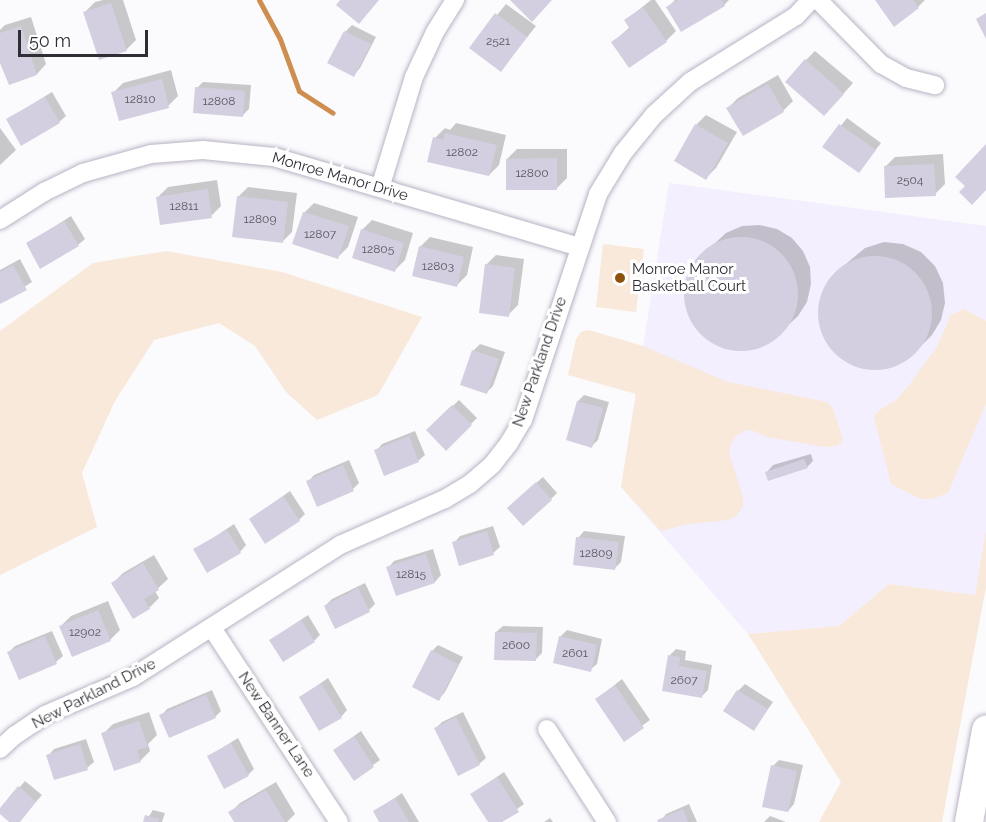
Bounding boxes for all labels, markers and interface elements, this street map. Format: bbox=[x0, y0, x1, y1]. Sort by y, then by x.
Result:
scale bar bbox=[21, 18, 152, 56]
text: 50 m bbox=[29, 30, 71, 51]
house number: 2521 bbox=[486, 35, 510, 49]
house number: 12810 bbox=[125, 93, 155, 107]
house number: 12808 bbox=[203, 95, 235, 109]
house number: 12802 bbox=[446, 146, 478, 160]
street label: Monroe Manor Drive bbox=[270, 149, 410, 205]
house number: 12800 bbox=[515, 167, 549, 181]
house number: 2504 bbox=[897, 174, 923, 188]
house number: 12811 bbox=[170, 200, 198, 214]
house number: 12809 bbox=[244, 213, 276, 227]
house number: 12807 bbox=[304, 228, 336, 242]
house number: 12805 bbox=[362, 243, 394, 257]
house number: 12803 bbox=[422, 260, 454, 274]
place label: Monroe Manor Basketball Court bbox=[632, 260, 747, 295]
marker: Monroe Manor Basketball Court bbox=[613, 271, 627, 285]
street label: New Parkland Drive bbox=[509, 294, 571, 430]
house number: 12809 bbox=[580, 547, 612, 561]
house number: 12815 bbox=[396, 568, 426, 582]
house number: 12902 bbox=[69, 626, 101, 640]
house number: 2600 bbox=[502, 639, 530, 653]
house number: 2601 bbox=[562, 647, 588, 661]
street label: New Parkland Drive bbox=[29, 655, 159, 733]
street label: New Banner Lane bbox=[234, 669, 318, 781]
house number: 2607 bbox=[670, 674, 698, 688]

